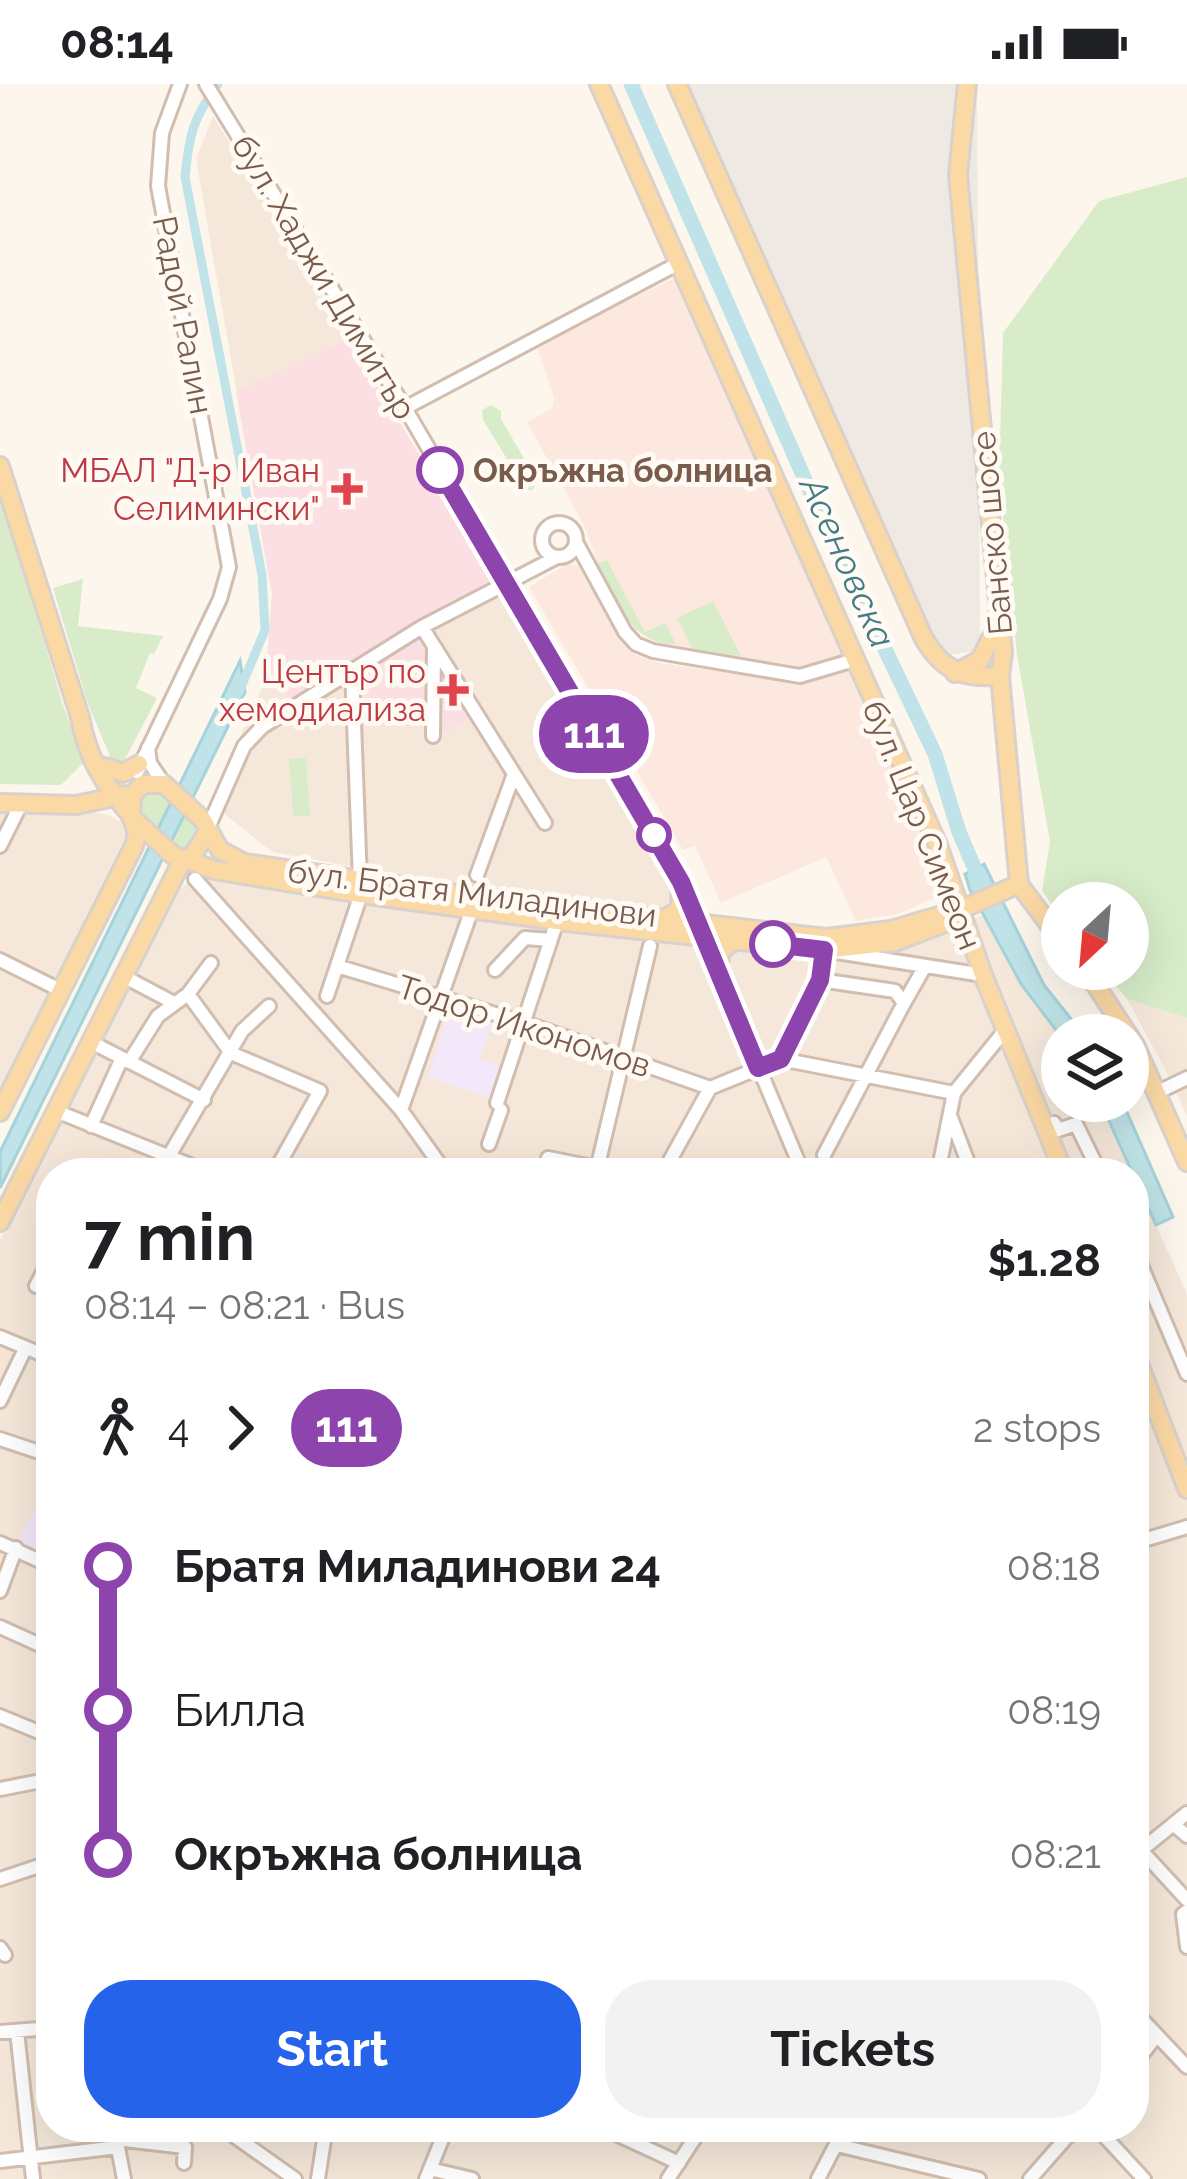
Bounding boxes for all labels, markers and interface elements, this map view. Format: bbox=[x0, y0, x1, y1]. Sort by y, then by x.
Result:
text: 08:14 bbox=[60, 16, 174, 69]
street label: бул. Хаджи Димитър bbox=[224, 128, 424, 426]
street label: Радой Ралин bbox=[145, 213, 221, 417]
street label: Банско шосе bbox=[964, 429, 1020, 637]
marker: Окръжна болница bbox=[418, 448, 462, 492]
place label: МБАЛ "Д-р Иван Селимински" bbox=[60, 451, 320, 528]
place label: Окръжна болница bbox=[473, 451, 772, 490]
water label: Асеновска bbox=[791, 468, 904, 654]
marker: МБАЛ "Д-р Иван Селимински" bbox=[331, 473, 363, 505]
place label: Център по хемодиализа bbox=[219, 652, 426, 729]
marker: Център по хемодиализа bbox=[437, 674, 469, 706]
line badge: 111 bbox=[525, 695, 663, 773]
street label: бул. Цар Симеон bbox=[854, 695, 990, 955]
text: 111 bbox=[563, 709, 625, 758]
unlabelled marker bbox=[638, 819, 670, 851]
street label: бул. Братя Миладинови bbox=[285, 851, 659, 935]
north arrow bbox=[1041, 882, 1149, 990]
map controls bbox=[1041, 882, 1149, 1122]
unlabelled marker bbox=[751, 922, 795, 966]
street label: Тодор Икономов bbox=[392, 967, 656, 1085]
button: layers bbox=[1041, 1014, 1149, 1122]
text: 7 min bbox=[84, 1198, 255, 1275]
text: $1.28 bbox=[988, 1234, 1101, 1287]
text: 08:14 – 08:21 · Bus bbox=[84, 1282, 405, 1328]
icon: walk bbox=[84, 1395, 150, 1461]
icon: forward bbox=[207, 1395, 273, 1461]
text: 111 bbox=[315, 1403, 378, 1452]
text: 4 bbox=[168, 1405, 189, 1451]
text: 2 stops bbox=[973, 1405, 1101, 1451]
text: Братя Миладинови 24 bbox=[174, 1540, 661, 1593]
text: 08:18 bbox=[1007, 1543, 1101, 1589]
text: Билла bbox=[174, 1684, 306, 1737]
text: 08:19 bbox=[1007, 1687, 1101, 1733]
text: Окръжна болница bbox=[174, 1828, 582, 1881]
text: 08:21 bbox=[1010, 1831, 1101, 1877]
button: Start bbox=[84, 1980, 581, 2118]
button: Tickets bbox=[605, 1980, 1101, 2118]

